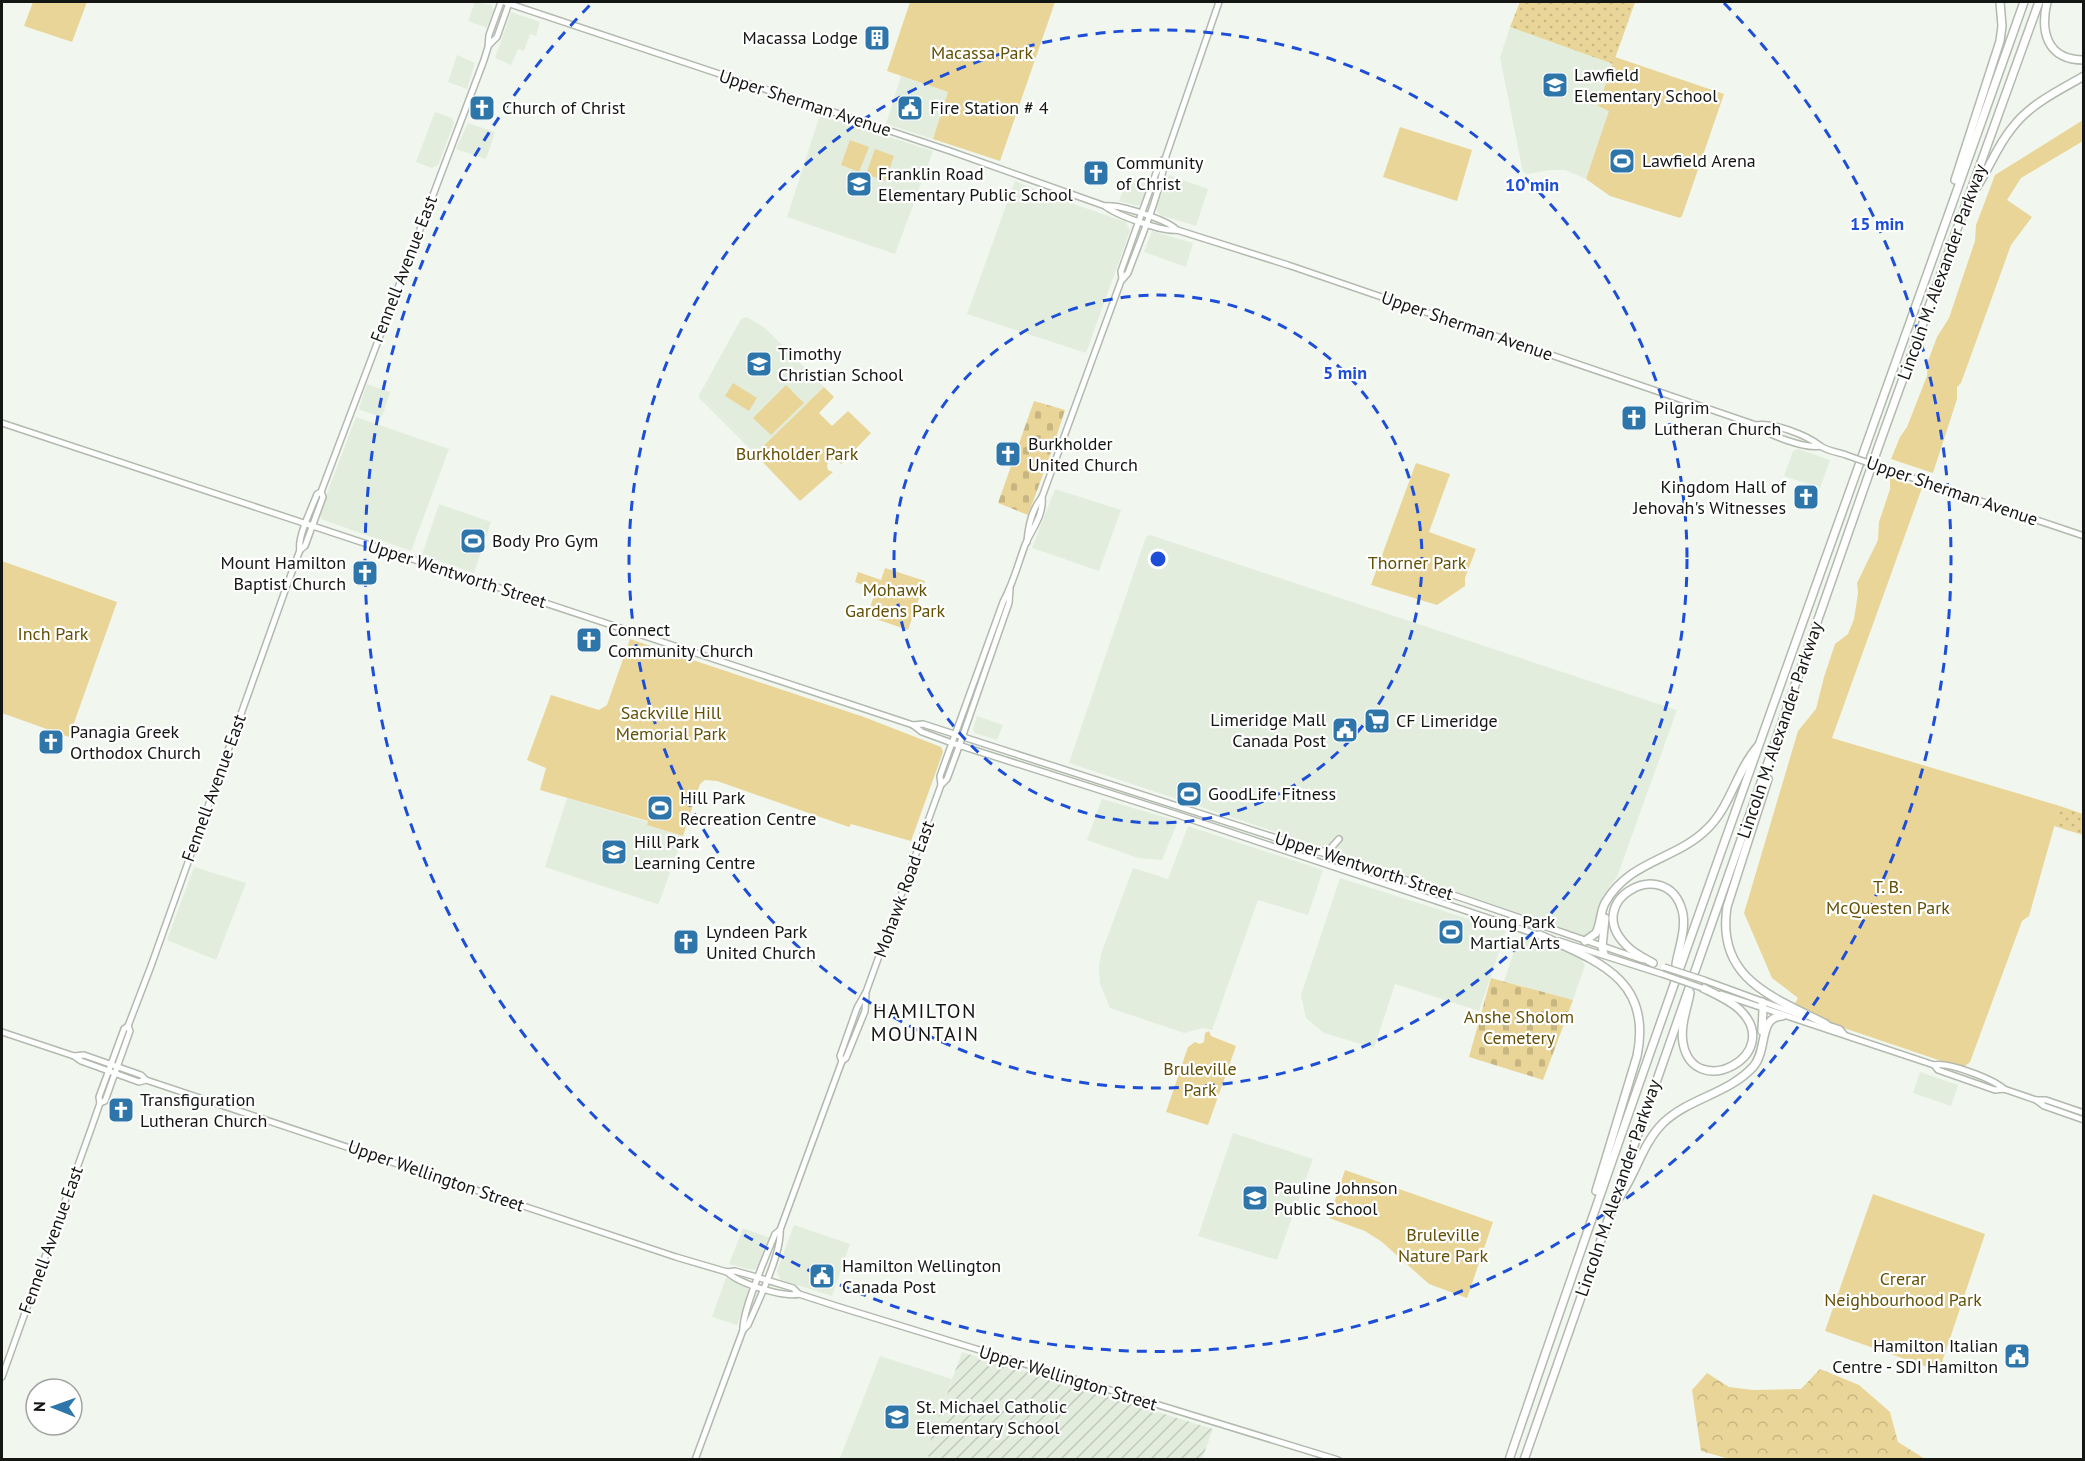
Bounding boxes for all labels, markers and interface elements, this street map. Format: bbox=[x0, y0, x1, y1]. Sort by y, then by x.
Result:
building icon: Macassa Lodge bbox=[862, 23, 892, 53]
place label: Macassa Lodge bbox=[743, 26, 858, 49]
park label: Macassa Park bbox=[931, 41, 1033, 64]
place label: Lawfield Elementary School bbox=[1574, 63, 1718, 107]
street label: Upper Sherman Avenue bbox=[716, 64, 894, 141]
school or university icon: Lawfield Elementary School bbox=[1540, 70, 1570, 100]
church icon: Church of Christ bbox=[467, 93, 497, 123]
public building icon: Fire Station # 4 bbox=[895, 93, 925, 123]
place label: Church of Christ bbox=[502, 96, 625, 119]
place label: Fire Station # 4 bbox=[930, 96, 1049, 119]
sports icon: Lawfield Arena bbox=[1607, 146, 1637, 176]
place label: Lawfield Arena bbox=[1642, 149, 1756, 172]
place label: Community of Christ bbox=[1116, 151, 1204, 195]
church icon: Community of Christ bbox=[1081, 158, 1111, 188]
street label: Lincoln M. Alexander Parkway bbox=[1892, 160, 1992, 383]
place label: Franklin Road Elementary Public School bbox=[878, 162, 1074, 206]
school or university icon: Franklin Road Elementary Public School bbox=[844, 169, 874, 199]
text: 10 min bbox=[1505, 173, 1559, 196]
street label: Fennell Avenue East bbox=[365, 192, 442, 345]
text: 15 min bbox=[1850, 212, 1904, 235]
street label: Upper Sherman Avenue bbox=[1378, 285, 1556, 366]
place label: Timothy Christian School bbox=[778, 342, 904, 386]
school or university icon: Timothy Christian School bbox=[744, 349, 774, 379]
text: 5 min bbox=[1323, 361, 1367, 384]
place label: Pilgrim Lutheran Church bbox=[1654, 396, 1781, 440]
church icon: Pilgrim Lutheran Church bbox=[1619, 403, 1649, 433]
place label: Burkholder United Church bbox=[1028, 432, 1138, 476]
church icon: Burkholder United Church bbox=[993, 439, 1023, 469]
park label: Burkholder Park bbox=[736, 442, 859, 465]
street label: Upper Sherman Avenue bbox=[1863, 450, 2041, 531]
place label: Kingdom Hall of Jehovah's Witnesses bbox=[1632, 475, 1787, 519]
church icon: Kingdom Hall of Jehovah's Witnesses bbox=[1791, 482, 1821, 512]
sports icon: Body Pro Gym bbox=[458, 526, 488, 556]
place label: Body Pro Gym bbox=[492, 529, 598, 552]
street label: Upper Wentworth Street bbox=[365, 534, 549, 613]
centre of rings bbox=[1148, 549, 1168, 569]
place label: Mount Hamilton Baptist Church bbox=[221, 551, 346, 595]
park label: Thorner Park bbox=[1368, 551, 1467, 574]
church icon: Mount Hamilton Baptist Church bbox=[350, 558, 380, 588]
park label: Mohawk Gardens Park bbox=[845, 578, 945, 622]
place label: Connect Community Church bbox=[608, 618, 753, 662]
street label: Lincoln M. Alexander Parkway bbox=[1732, 618, 1828, 841]
park label: Inch Park bbox=[18, 622, 89, 645]
church icon: Connect Community Church bbox=[574, 625, 604, 655]
park label: Sackville Hill Memorial Park bbox=[616, 701, 727, 745]
supermarket icon: CF Limeridge bbox=[1362, 706, 1392, 736]
place label: Limeridge Mall Canada Post bbox=[1210, 708, 1327, 752]
place label: CF Limeridge bbox=[1396, 709, 1498, 732]
street label: Fennell Avenue East bbox=[176, 711, 251, 865]
public building icon: Limeridge Mall Canada Post bbox=[1330, 715, 1360, 745]
place label: Panagia Greek Orthodox Church bbox=[70, 720, 201, 764]
church icon: Panagia Greek Orthodox Church bbox=[36, 727, 66, 757]
sports icon: GoodLife Fitness bbox=[1174, 779, 1204, 809]
place label: GoodLife Fitness bbox=[1208, 782, 1336, 805]
place label: Hill Park Recreation Centre bbox=[680, 786, 816, 830]
sports icon: Hill Park Recreation Centre bbox=[645, 793, 675, 823]
street label: Mohawk Road East bbox=[868, 817, 939, 960]
street label: Upper Wentworth Street bbox=[1272, 826, 1456, 905]
place label: Hill Park Learning Centre bbox=[634, 830, 755, 874]
school or university icon: Hill Park Learning Centre bbox=[599, 837, 629, 867]
park label: T. B. McQuesten Park bbox=[1826, 875, 1950, 919]
place label: Young Park Martial Arts bbox=[1470, 910, 1560, 954]
sports icon: Young Park Martial Arts bbox=[1436, 917, 1466, 947]
place label: Lyndeen Park United Church bbox=[706, 920, 816, 964]
church icon: Lyndeen Park United Church bbox=[671, 927, 701, 957]
district label: HAMILTON MOUNTAIN bbox=[871, 998, 979, 1047]
park label: Anshe Sholom Cemetery bbox=[1464, 1005, 1574, 1049]
park label: Bruleville Park bbox=[1163, 1057, 1237, 1101]
street label: Lincoln M. Alexander Parkway bbox=[1570, 1076, 1666, 1299]
place label: Transfiguration Lutheran Church bbox=[140, 1088, 267, 1132]
church icon: Transfiguration Lutheran Church bbox=[106, 1095, 136, 1125]
street label: Upper Wellington Street bbox=[345, 1134, 527, 1217]
street label: Fennell Avenue East bbox=[13, 1163, 88, 1317]
place label: Pauline Johnson Public School bbox=[1274, 1176, 1398, 1220]
school or university icon: Pauline Johnson Public School bbox=[1240, 1183, 1270, 1213]
park label: Bruleville Nature Park bbox=[1398, 1223, 1488, 1267]
place label: Hamilton Wellington Canada Post bbox=[842, 1254, 1001, 1298]
public building icon: Hamilton Wellington Canada Post bbox=[807, 1261, 837, 1291]
park label: Crerar Neighbourhood Park bbox=[1824, 1267, 1982, 1311]
place label: Hamilton Italian Centre - SDI Hamilton bbox=[1832, 1334, 1998, 1378]
street label: Upper Wellington Street bbox=[976, 1339, 1160, 1416]
public building icon: Hamilton Italian Centre - SDI Hamilton bbox=[2002, 1341, 2032, 1371]
north arrow bbox=[24, 1377, 84, 1437]
place label: St. Michael Catholic Elementary School bbox=[916, 1395, 1067, 1439]
text: N bbox=[29, 1401, 49, 1412]
school or university icon: St. Michael Catholic Elementary School bbox=[882, 1402, 912, 1432]

